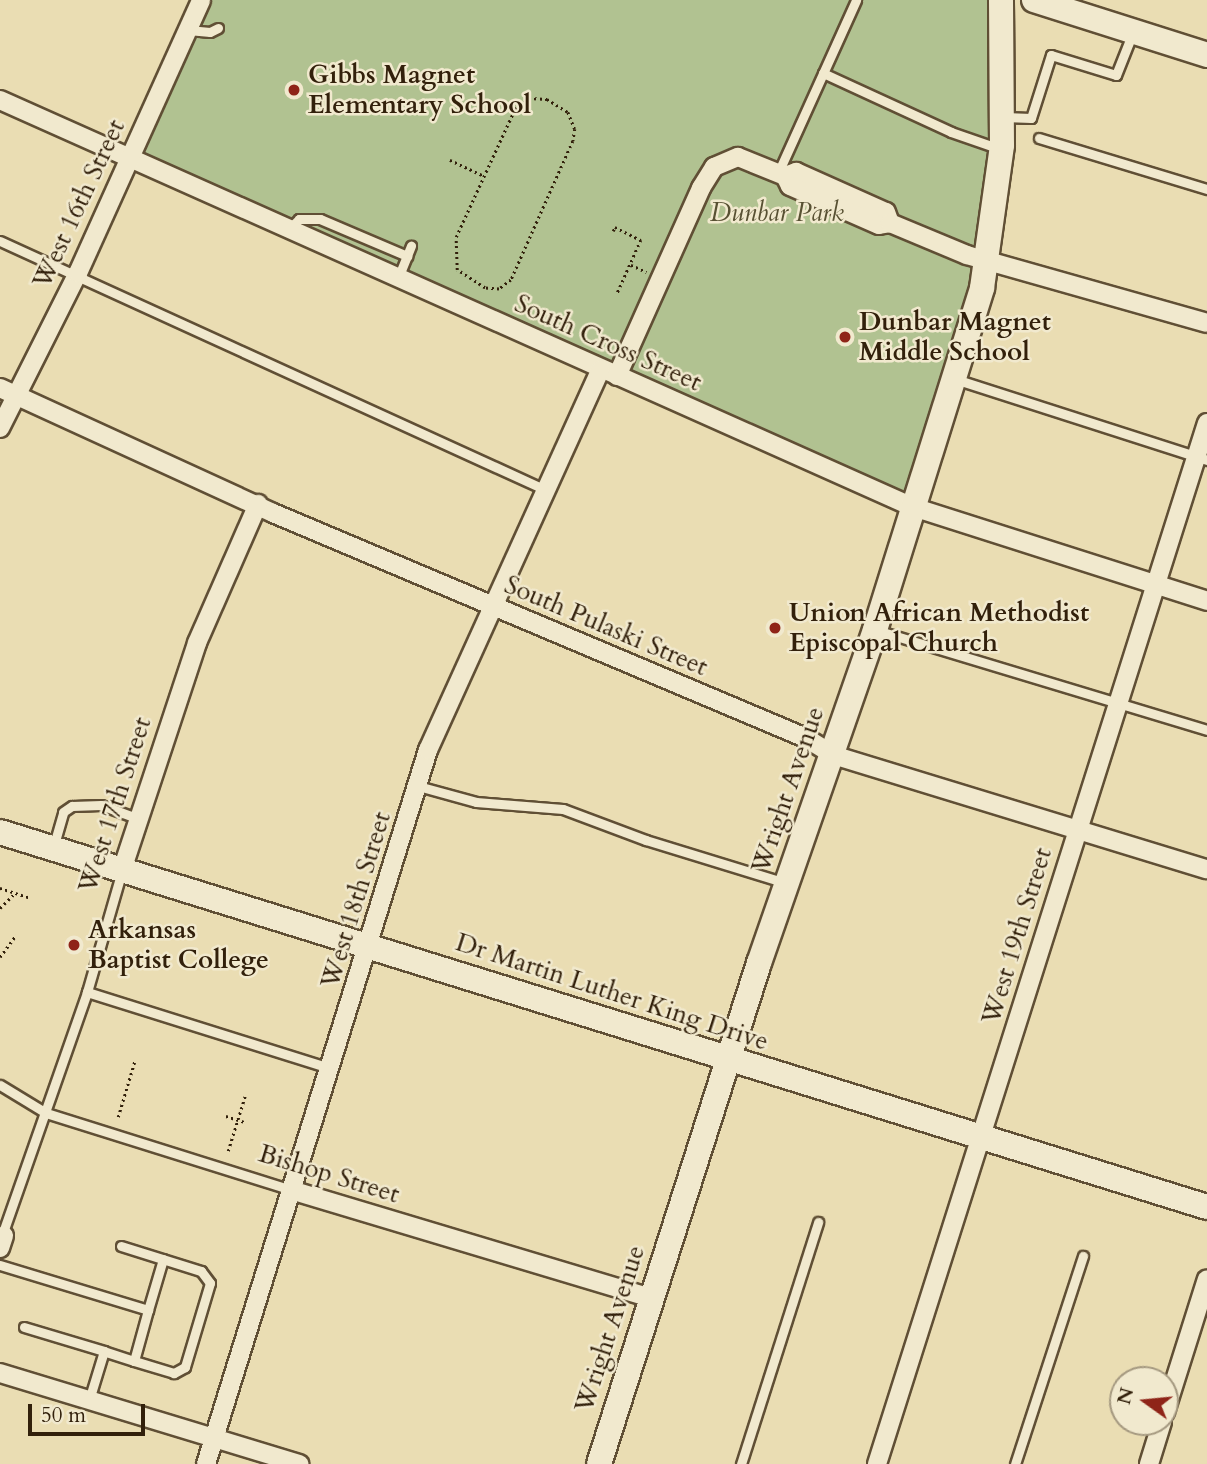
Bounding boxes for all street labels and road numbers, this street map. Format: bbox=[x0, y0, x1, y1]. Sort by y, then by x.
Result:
street label: West 16th Street bbox=[26, 114, 132, 294]
street label: South Cross Street bbox=[510, 288, 706, 398]
street label: South Pulaski Street bbox=[500, 569, 712, 683]
street label: Wright Avenue bbox=[745, 703, 831, 877]
street label: West 17th Street bbox=[72, 713, 158, 897]
street label: West 18th Street bbox=[314, 808, 398, 992]
street label: West 19th Street bbox=[975, 844, 1059, 1028]
street label: Dr Martin Luther King Drive bbox=[452, 927, 772, 1057]
street label: Bishop Street bbox=[255, 1138, 403, 1210]
street label: Wright Avenue bbox=[568, 1242, 652, 1416]

